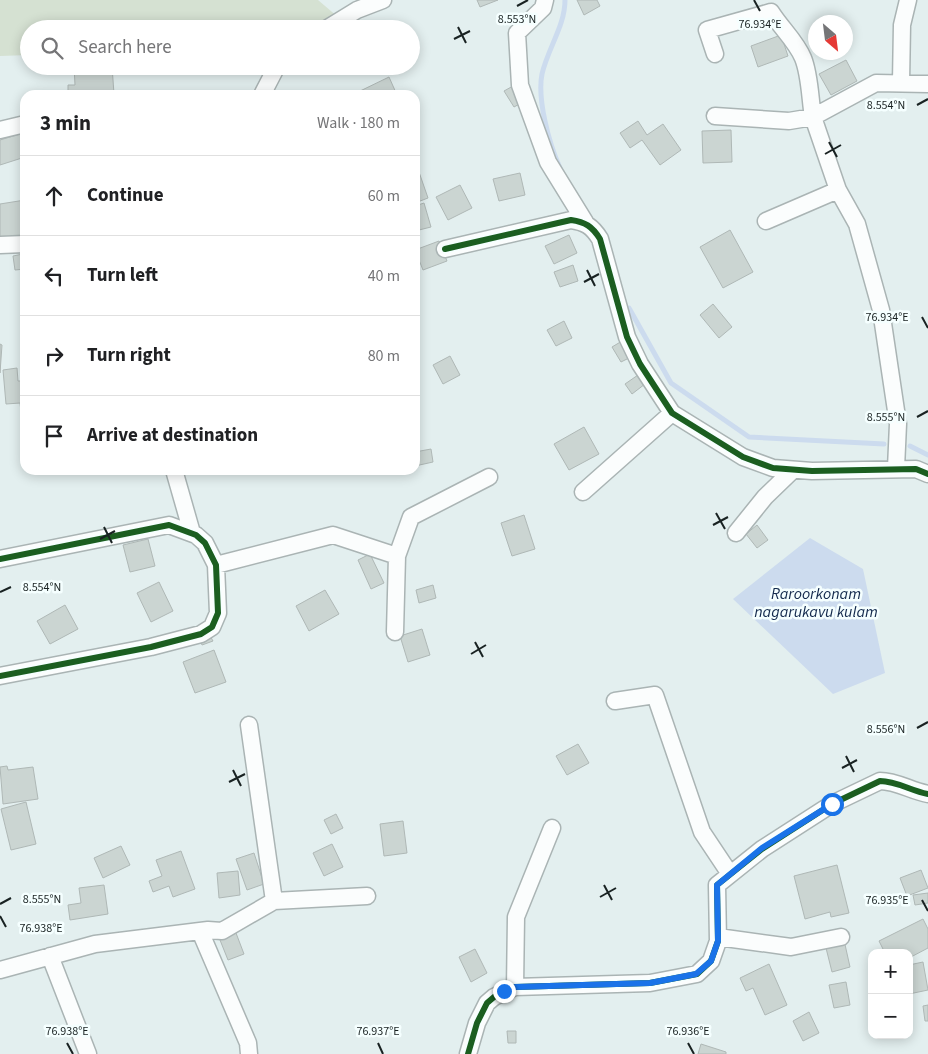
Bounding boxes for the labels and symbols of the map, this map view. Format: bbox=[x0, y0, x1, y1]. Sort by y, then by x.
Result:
text: 8.553°N bbox=[498, 11, 536, 28]
north arrow bbox=[808, 15, 853, 60]
text: 76.934°E bbox=[738, 16, 782, 33]
text: 8.554°N bbox=[867, 97, 905, 114]
text: 76.934°E bbox=[865, 309, 909, 326]
text: 8.555°N bbox=[867, 409, 905, 426]
text: 8.554°N bbox=[23, 579, 61, 596]
water label: Raroorkonam nagarukavu kulam bbox=[754, 583, 878, 623]
text: 8.556°N bbox=[867, 721, 905, 738]
route start bbox=[821, 793, 844, 816]
text: 8.555°N bbox=[23, 891, 61, 908]
text: 76.935°E bbox=[865, 892, 909, 909]
text: 76.938°E bbox=[19, 920, 63, 937]
route end bbox=[493, 980, 516, 1003]
text: 76.938°E bbox=[45, 1023, 89, 1040]
text: 76.937°E bbox=[356, 1023, 400, 1040]
text: 76.936°E bbox=[666, 1023, 710, 1040]

